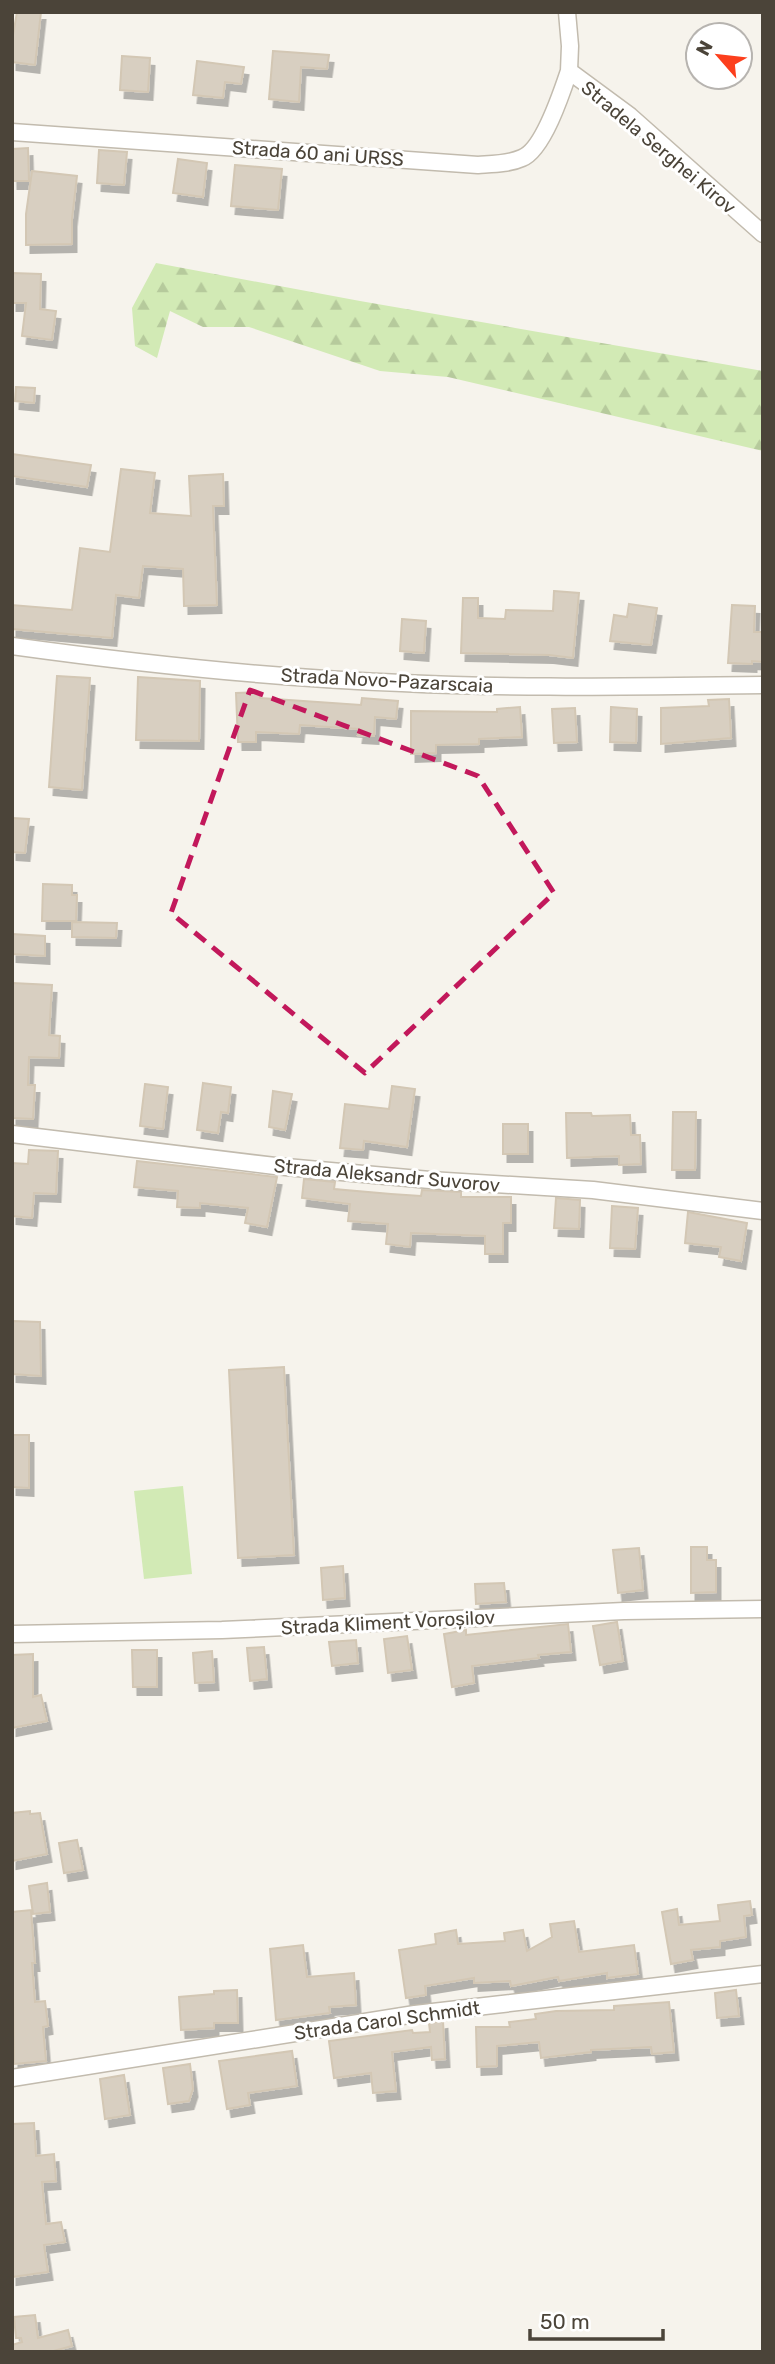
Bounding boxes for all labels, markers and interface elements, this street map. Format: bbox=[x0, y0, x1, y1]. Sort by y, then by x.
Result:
north arrow bbox=[684, 21, 754, 91]
text: N bbox=[691, 37, 718, 60]
street label: Stradela Serghei Kirov bbox=[577, 76, 741, 219]
street label: Strada 60 ani URSS bbox=[231, 136, 405, 171]
street label: Strada Novo-Pazarscaia bbox=[280, 663, 494, 698]
street label: Strada Aleksandr Suvorov bbox=[273, 1154, 501, 1197]
street label: Strada Kliment Voroșilov bbox=[280, 1605, 496, 1640]
street label: Strada Carol Schmidt bbox=[293, 1996, 482, 2045]
scale bar bbox=[530, 2298, 663, 2342]
text: 50 m bbox=[540, 2309, 590, 2334]

